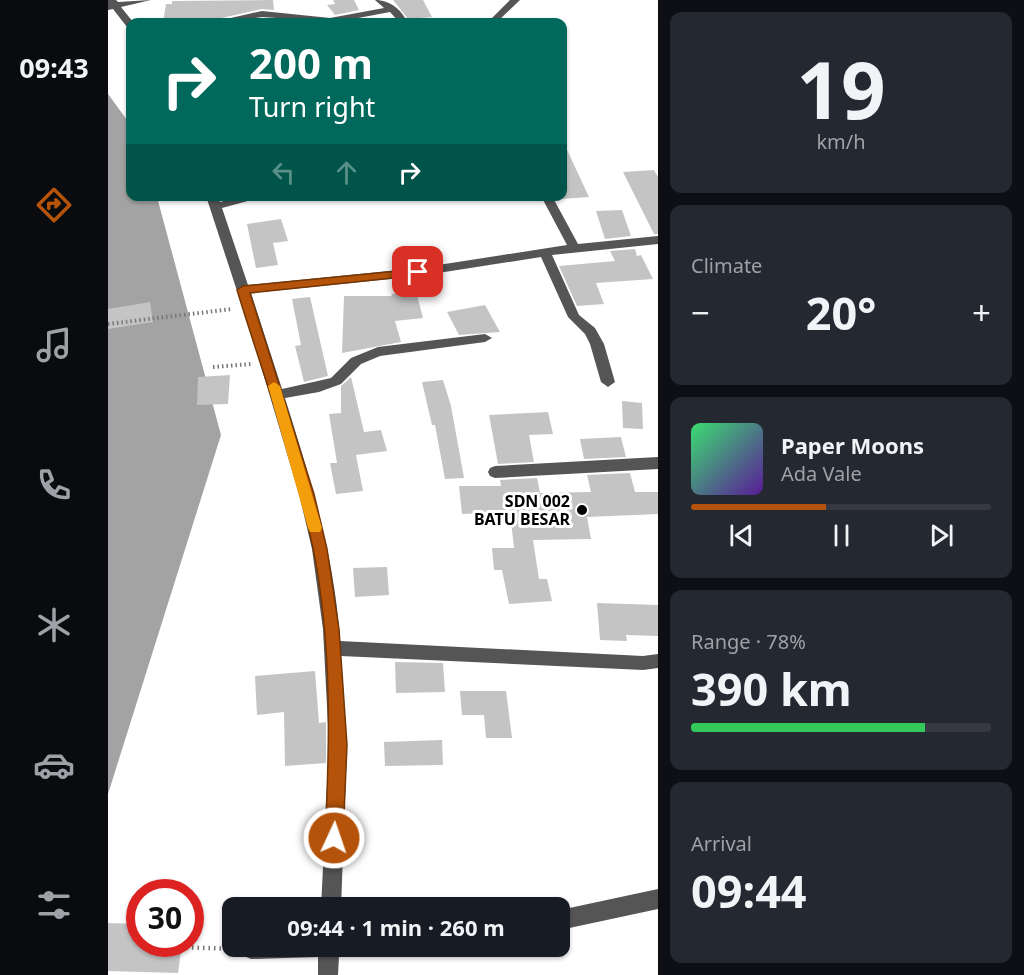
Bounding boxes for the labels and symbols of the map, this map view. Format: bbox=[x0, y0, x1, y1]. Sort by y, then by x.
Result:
pin bbox=[392, 246, 443, 297]
place label: SDN 002 BATU BESAR bbox=[474, 490, 570, 530]
marker: SDN 002 BATU BESAR bbox=[575, 503, 589, 517]
position arrow bbox=[302, 806, 366, 870]
speed limit sign: 30 bbox=[126, 879, 204, 957]

